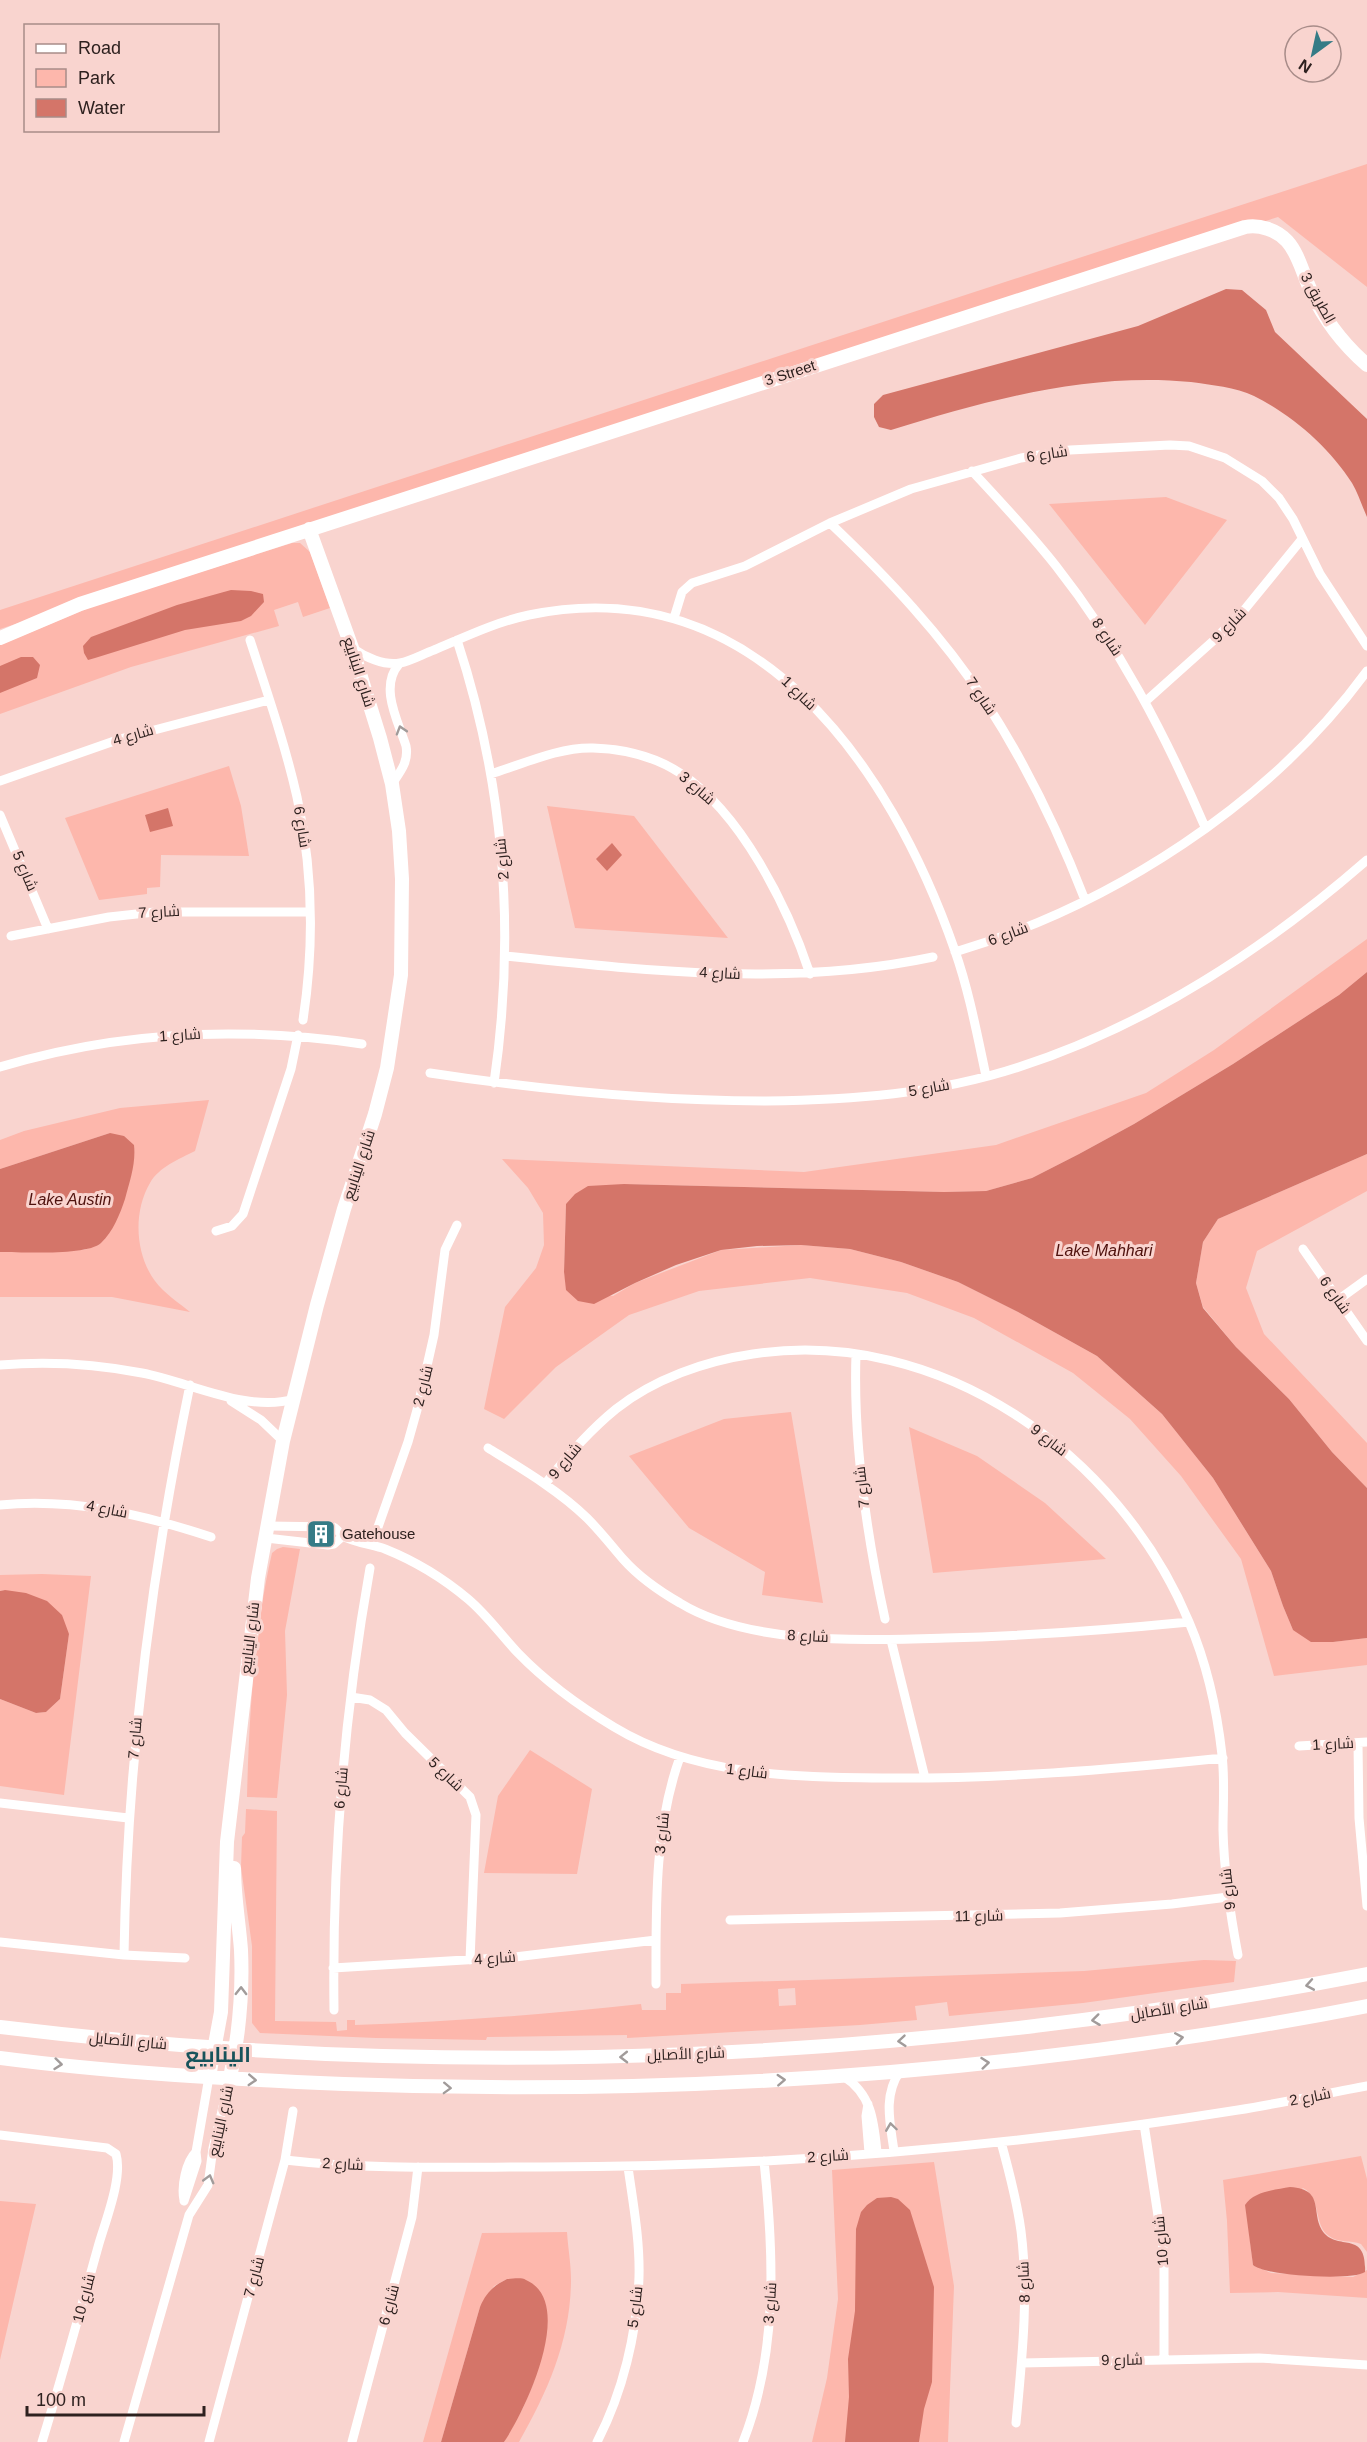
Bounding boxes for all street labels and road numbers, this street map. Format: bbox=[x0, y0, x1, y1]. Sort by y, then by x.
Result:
street label: 3 الطريق bbox=[1296, 270, 1339, 327]
street label: 3 Street bbox=[762, 356, 818, 389]
street label: شارع 6 bbox=[1025, 442, 1069, 468]
street label: شارع 9 bbox=[1208, 604, 1251, 648]
street label: شارع 8 bbox=[1086, 615, 1126, 660]
street label: شارع الينابيع bbox=[337, 635, 379, 710]
street label: شارع 1 bbox=[776, 672, 820, 715]
street label: شارع 7 bbox=[960, 674, 1000, 719]
street label: شارع 4 bbox=[111, 721, 156, 751]
street label: شارع 3 bbox=[674, 768, 719, 810]
street label: شارع 6 bbox=[288, 805, 314, 849]
street label: شارع 2 bbox=[491, 837, 515, 880]
street label: شارع 5 bbox=[7, 848, 41, 894]
street label: شارع 7 bbox=[138, 902, 180, 924]
street label: شارع 6 bbox=[985, 918, 1031, 951]
street label: شارع 4 bbox=[699, 963, 741, 985]
street label: شارع 1 bbox=[159, 1025, 202, 1047]
street label: شارع 5 bbox=[907, 1076, 951, 1102]
street label: شارع الينابيع bbox=[339, 1128, 381, 1203]
street label: شارع 6 bbox=[1314, 1273, 1354, 1318]
street label: شارع 2 bbox=[409, 1364, 439, 1409]
street label: شارع 9 bbox=[1026, 1420, 1071, 1461]
street label: شارع 9 bbox=[545, 1439, 587, 1484]
street label: شارع 7 bbox=[851, 1465, 875, 1509]
street label: شارع 4 bbox=[84, 1496, 129, 1524]
street label: شارع الينابيع bbox=[237, 1601, 265, 1675]
street label: شارع 8 bbox=[787, 1626, 829, 1648]
street label: شارع 7 bbox=[124, 1717, 148, 1760]
street label: شارع 1 bbox=[1312, 1734, 1354, 1756]
street label: شارع 5 bbox=[423, 1753, 467, 1796]
street label: شارع 1 bbox=[725, 1760, 769, 1784]
street label: شارع 6 bbox=[330, 1767, 354, 1810]
street label: شارع 3 bbox=[651, 1811, 675, 1855]
street label: شارع 9 bbox=[1217, 1867, 1241, 1911]
street label: شارع 11 bbox=[954, 1907, 1004, 1927]
street label: شارع 4 bbox=[474, 1948, 517, 1970]
street label: شارع الأصايل bbox=[1129, 1994, 1209, 2026]
street label: شارع الأصايل bbox=[88, 2029, 168, 2055]
street label: شارع الأصايل bbox=[647, 2044, 725, 2066]
street label: شارع الينابيع bbox=[205, 2084, 239, 2159]
street label: شارع 2 bbox=[1288, 2084, 1333, 2112]
street label: شارع 2 bbox=[807, 2146, 850, 2168]
street label: شارع 2 bbox=[322, 2154, 364, 2176]
street label: شارع 10 bbox=[1150, 2215, 1174, 2267]
street label: شارع 7 bbox=[240, 2255, 270, 2300]
street label: شارع 8 bbox=[1014, 2261, 1036, 2303]
street label: شارع 10 bbox=[69, 2272, 101, 2325]
street label: شارع 3 bbox=[760, 2282, 782, 2325]
street label: شارع 6 bbox=[375, 2283, 405, 2328]
street label: شارع 5 bbox=[624, 2285, 648, 2329]
street label: شارع 9 bbox=[1101, 2351, 1143, 2371]

